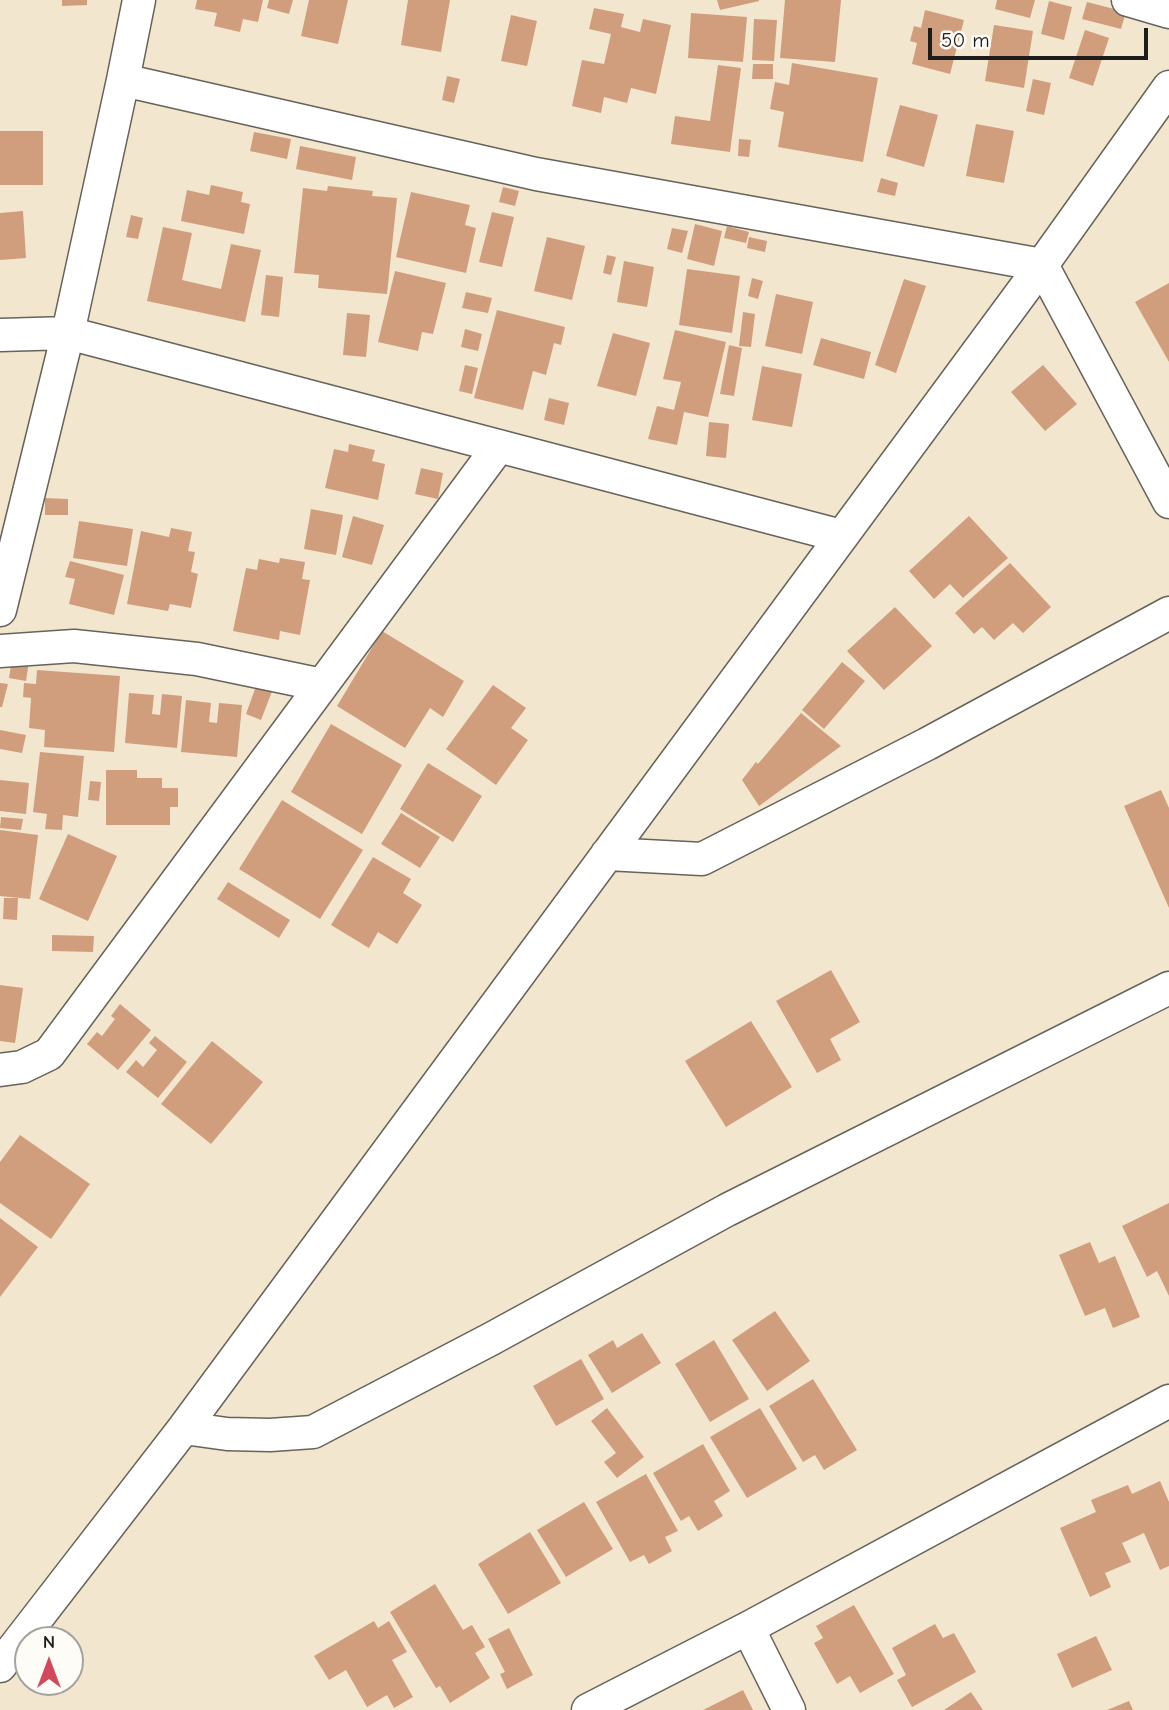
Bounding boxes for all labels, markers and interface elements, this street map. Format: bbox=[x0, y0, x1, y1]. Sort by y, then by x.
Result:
scale bar bbox=[931, 14, 1152, 58]
text: 50 m bbox=[941, 28, 990, 52]
north arrow bbox=[14, 1626, 84, 1696]
text: N bbox=[43, 1631, 55, 1653]

